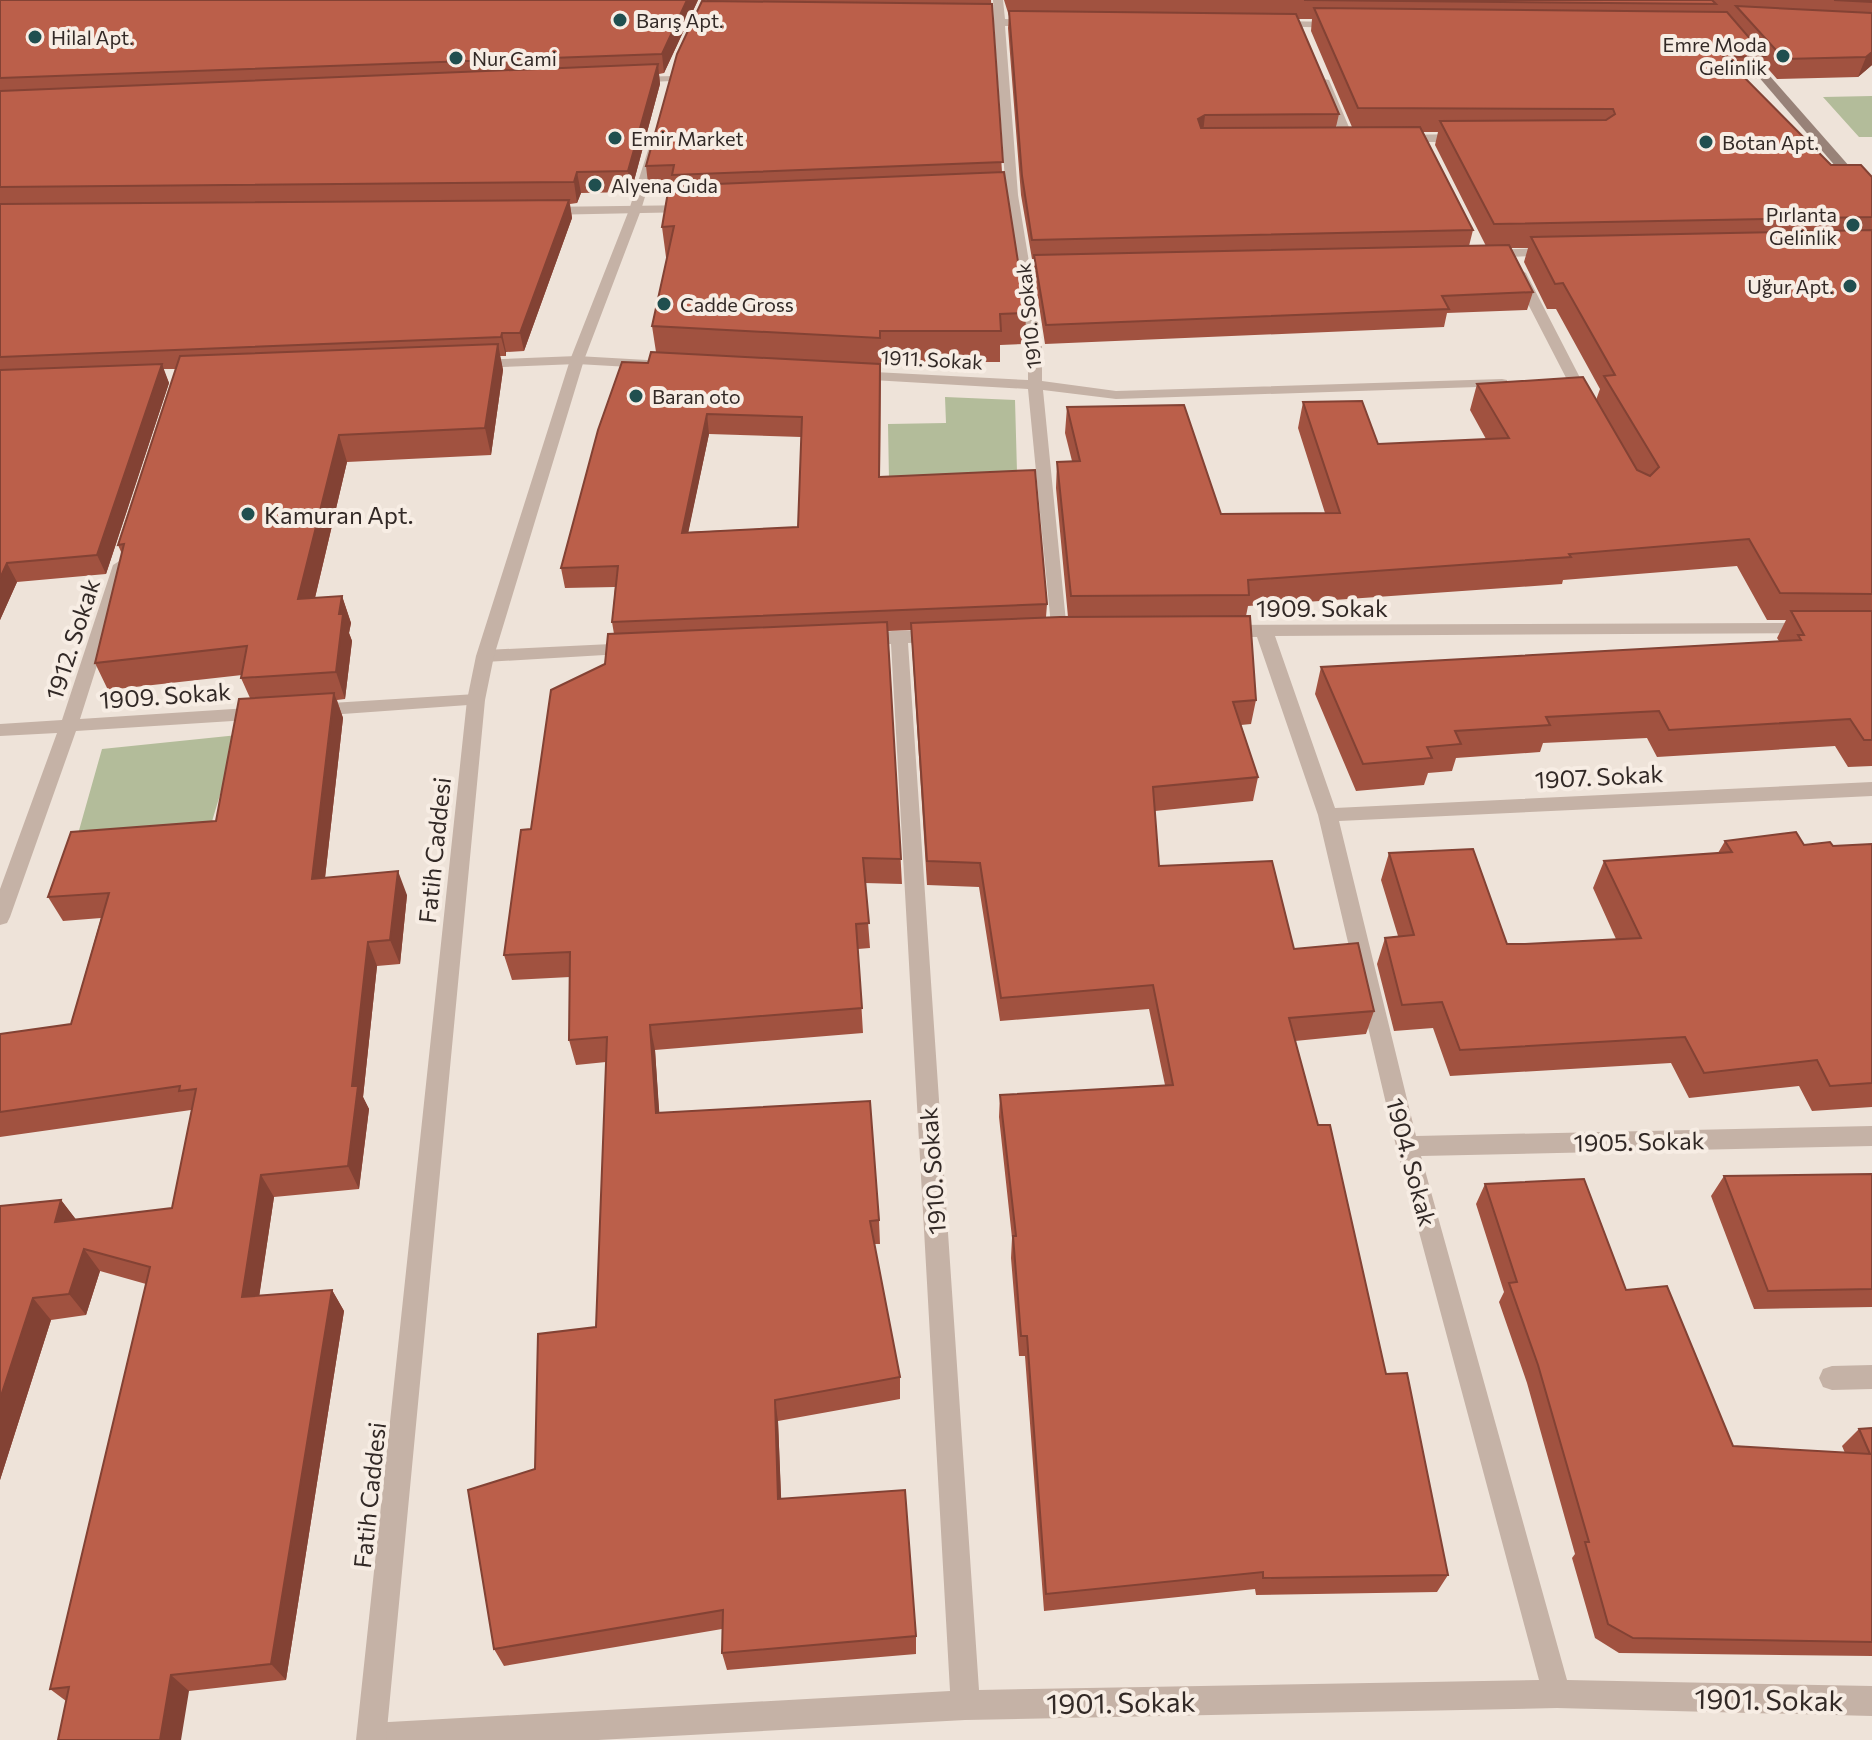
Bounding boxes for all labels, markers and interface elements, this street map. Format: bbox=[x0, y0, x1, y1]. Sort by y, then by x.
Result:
place label: Barış Apt. bbox=[636, 8, 724, 32]
marker: Barış Apt. bbox=[611, 11, 629, 29]
place label: Hilal Apt. bbox=[51, 25, 134, 49]
marker: Hilal Apt. bbox=[26, 28, 44, 46]
place label: Emre Moda Gelinlik bbox=[1663, 32, 1767, 79]
place label: Nur Cami bbox=[472, 46, 557, 70]
marker: Emre Moda Gelinlik bbox=[1774, 47, 1792, 65]
marker: Nur Cami bbox=[447, 49, 465, 67]
place label: Emir Market bbox=[631, 126, 744, 150]
marker: Emir Market bbox=[606, 129, 624, 147]
place label: Botan Apt. bbox=[1722, 130, 1819, 154]
marker: Botan Apt. bbox=[1697, 133, 1715, 151]
place label: Alyena Gıda bbox=[611, 173, 718, 197]
marker: Alyena Gıda bbox=[586, 176, 604, 194]
place label: Pırlanta Gelinlik bbox=[1766, 202, 1837, 249]
marker: Pırlanta Gelinlik bbox=[1844, 216, 1862, 234]
street label: 1910. Sokak bbox=[1010, 262, 1045, 370]
place label: Uğur Apt. bbox=[1747, 274, 1834, 298]
marker: Uğur Apt. bbox=[1841, 277, 1859, 295]
place label: Cadde Gross bbox=[680, 292, 794, 316]
marker: Cadde Gross bbox=[655, 295, 673, 313]
street label: 1911. Sokak bbox=[880, 344, 984, 374]
place label: Baran oto bbox=[652, 384, 741, 408]
marker: Baran oto bbox=[627, 387, 645, 405]
place label: Kamuran Apt. bbox=[264, 500, 413, 529]
marker: Kamuran Apt. bbox=[239, 505, 257, 523]
street label: 1912. Sokak bbox=[39, 575, 105, 703]
street label: 1909. Sokak bbox=[1256, 593, 1388, 622]
street label: 1909. Sokak bbox=[98, 676, 232, 714]
street label: 1907. Sokak bbox=[1534, 758, 1664, 794]
street label: Fatih Caddesi bbox=[412, 776, 456, 924]
street label: 1904. Sokak bbox=[1381, 1095, 1443, 1229]
street label: 1910. Sokak bbox=[913, 1106, 951, 1236]
street label: 1905. Sokak bbox=[1573, 1125, 1705, 1157]
street label: Fatih Caddesi bbox=[347, 1421, 391, 1569]
street label: 1901. Sokak bbox=[1694, 1681, 1844, 1717]
street label: 1901. Sokak bbox=[1046, 1684, 1196, 1720]

